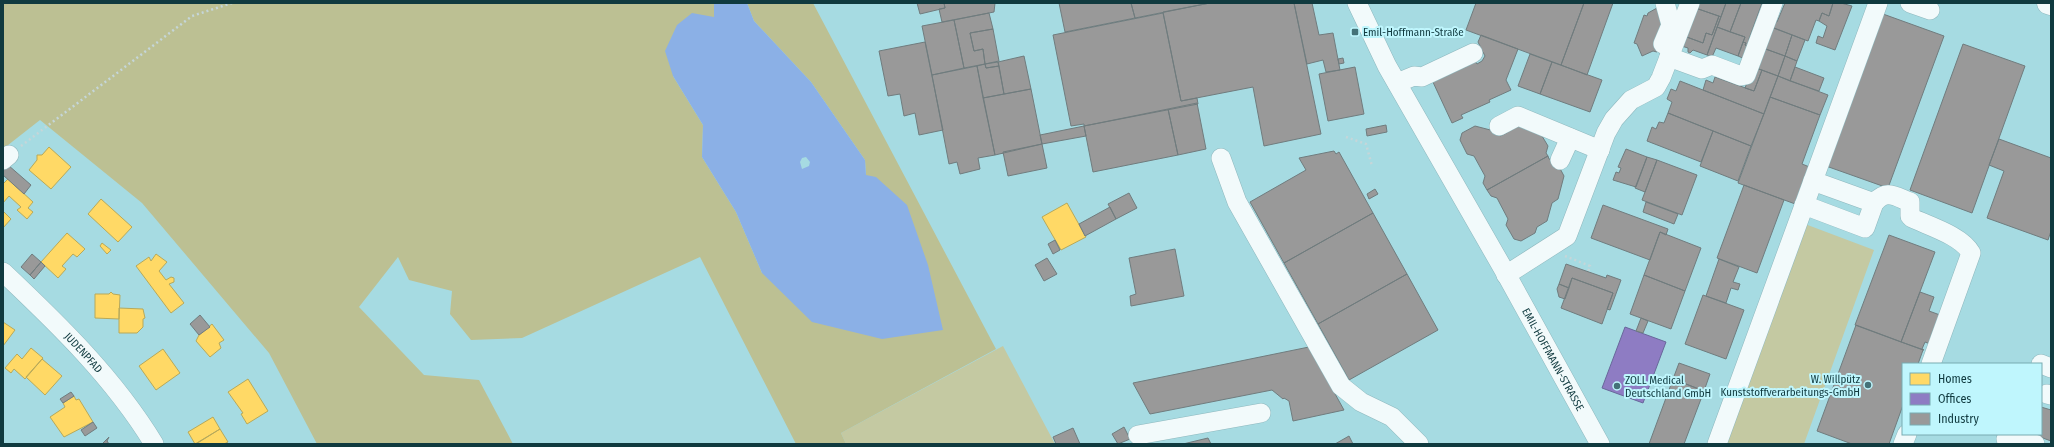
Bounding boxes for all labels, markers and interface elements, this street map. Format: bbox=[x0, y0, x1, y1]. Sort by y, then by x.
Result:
place label: Emil-Hoffmann-Straße bbox=[1363, 26, 1464, 39]
marker: Emil-Hoffmann-Straße bbox=[1350, 27, 1360, 37]
street label: EMIL-HOFFMANN-STRASSE bbox=[1520, 306, 1587, 413]
street label: JUDENPFAD bbox=[62, 330, 105, 375]
legend bbox=[1902, 363, 2042, 435]
text: Homes bbox=[1938, 372, 1972, 386]
place label: W. Willpütz Kunststoffverarbeitungs-GmbH bbox=[1721, 373, 1861, 399]
place label: ZOLL Medical Deutschland GmbH bbox=[1625, 374, 1711, 400]
marker: W. Willpütz Kunststoffverarbeitungs-GmbH bbox=[1863, 380, 1873, 390]
marker: ZOLL Medical Deutschland GmbH bbox=[1612, 381, 1622, 391]
text: Offices bbox=[1938, 392, 1971, 406]
text: Industry bbox=[1938, 412, 1979, 426]

